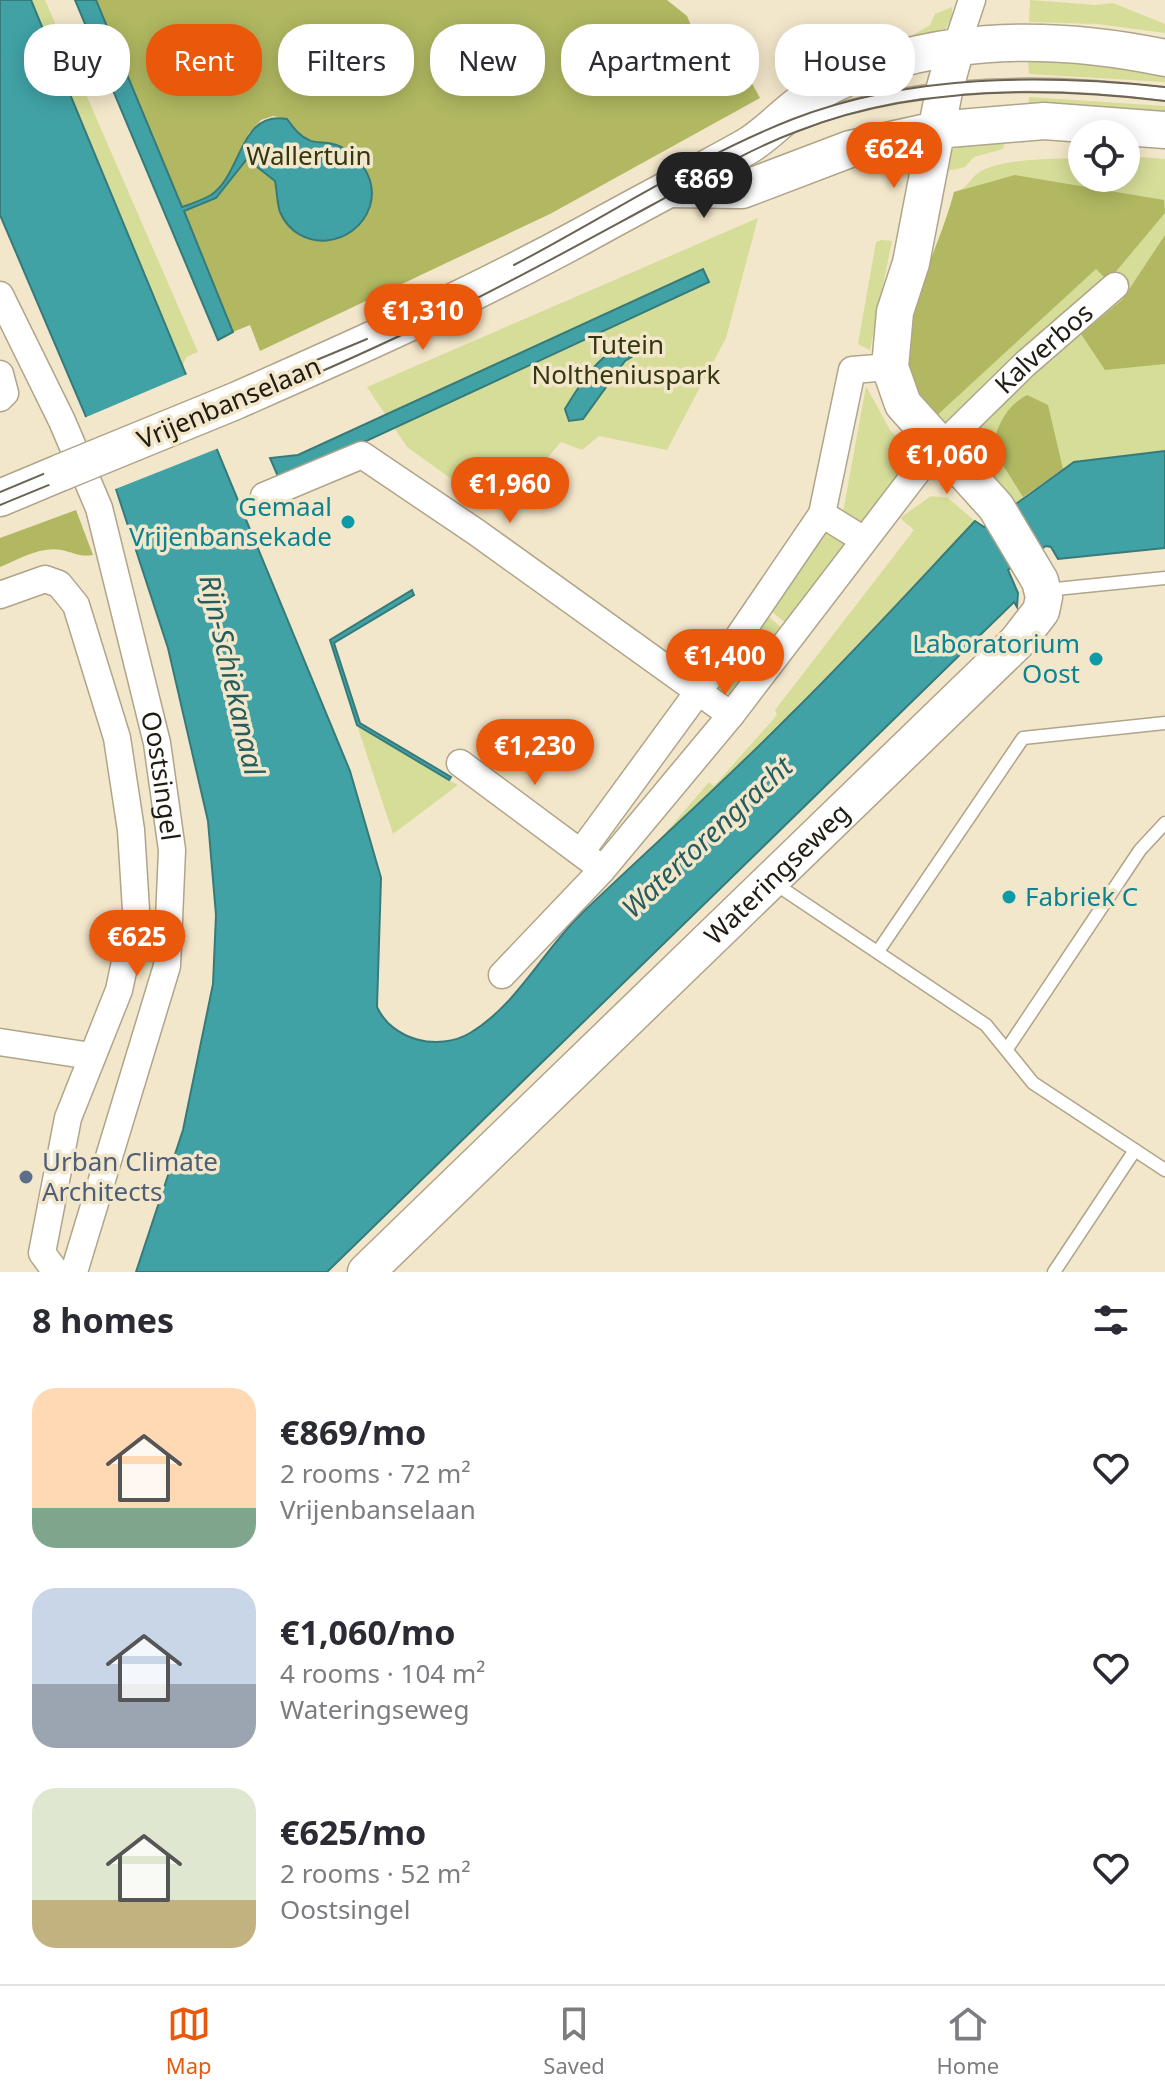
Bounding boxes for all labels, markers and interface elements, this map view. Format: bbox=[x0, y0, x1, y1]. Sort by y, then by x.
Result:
chip: Buy bbox=[24, 24, 130, 96]
chip: Rent bbox=[146, 24, 262, 96]
chip: Filters bbox=[278, 24, 414, 96]
chip: New bbox=[430, 24, 545, 96]
chip: Apartment bbox=[561, 24, 759, 96]
chip: House bbox=[775, 24, 915, 96]
map controls bbox=[1068, 120, 1140, 192]
button: locate bbox=[1068, 120, 1140, 192]
pin: €624 bbox=[847, 122, 941, 190]
text: €624 bbox=[864, 130, 924, 166]
park label: Wallertuin bbox=[246, 137, 372, 173]
pin: €869 bbox=[657, 152, 751, 220]
text: €869 bbox=[674, 160, 734, 196]
pin: €1,310 bbox=[358, 284, 488, 352]
text: €1,310 bbox=[382, 292, 464, 328]
street label: Kalverbos bbox=[986, 294, 1100, 401]
park label: Tutein Noltheniuspark bbox=[532, 326, 721, 392]
street label: Vrijenbanselaan bbox=[131, 347, 326, 457]
pin: €1,060 bbox=[882, 428, 1012, 496]
text: €1,060 bbox=[906, 436, 988, 472]
pin: €1,960 bbox=[445, 457, 575, 525]
text: €1,960 bbox=[469, 465, 551, 501]
place label: Gemaal Vrijenbansekade bbox=[129, 488, 332, 554]
marker: Gemaal Vrijenbansekade bbox=[339, 513, 357, 531]
water label: Rijn-Schiekanaal bbox=[191, 571, 275, 780]
place label: Laboratorium Oost bbox=[912, 625, 1080, 691]
pin: €1,400 bbox=[660, 629, 790, 697]
text: €1,400 bbox=[684, 637, 766, 673]
marker: Laboratorium Oost bbox=[1087, 650, 1105, 668]
street label: Oostsingel bbox=[133, 707, 189, 843]
pin: €1,230 bbox=[470, 719, 600, 787]
text: €1,230 bbox=[494, 727, 576, 763]
water label: Watertorengracht bbox=[613, 746, 801, 925]
street label: Wateringseweg bbox=[696, 795, 857, 952]
place label: Fabriek C bbox=[1025, 878, 1138, 914]
marker: Fabriek C bbox=[1000, 888, 1018, 906]
pin: €625 bbox=[90, 910, 184, 978]
text: €625 bbox=[107, 918, 167, 954]
place label: Urban Climate Architects bbox=[42, 1143, 218, 1209]
marker: Urban Climate Architects bbox=[17, 1168, 35, 1186]
text: 8 homes bbox=[32, 1297, 174, 1343]
icon: filters bbox=[1089, 1298, 1133, 1342]
text: €869/mo bbox=[280, 1409, 426, 1455]
icon: home bbox=[96, 1420, 192, 1516]
icon: heart bbox=[1089, 1446, 1133, 1490]
text: 2 rooms · 72 m² bbox=[280, 1455, 470, 1491]
text: Vrijenbanselaan bbox=[280, 1491, 476, 1527]
text: €1,060/mo bbox=[280, 1609, 455, 1655]
icon: home bbox=[96, 1620, 192, 1716]
icon: heart bbox=[1089, 1646, 1133, 1690]
text: 4 rooms · 104 m² bbox=[280, 1655, 485, 1691]
text: Wateringseweg bbox=[280, 1691, 470, 1727]
text: €625/mo bbox=[280, 1809, 426, 1855]
icon: home bbox=[96, 1820, 192, 1916]
icon: heart bbox=[1089, 1846, 1133, 1890]
text: 2 rooms · 52 m² bbox=[280, 1855, 470, 1891]
text: Oostsingel bbox=[280, 1891, 410, 1927]
tab: Map bbox=[166, 2002, 212, 2080]
tab: Saved bbox=[543, 2002, 605, 2080]
tab: Home bbox=[937, 2002, 999, 2080]

